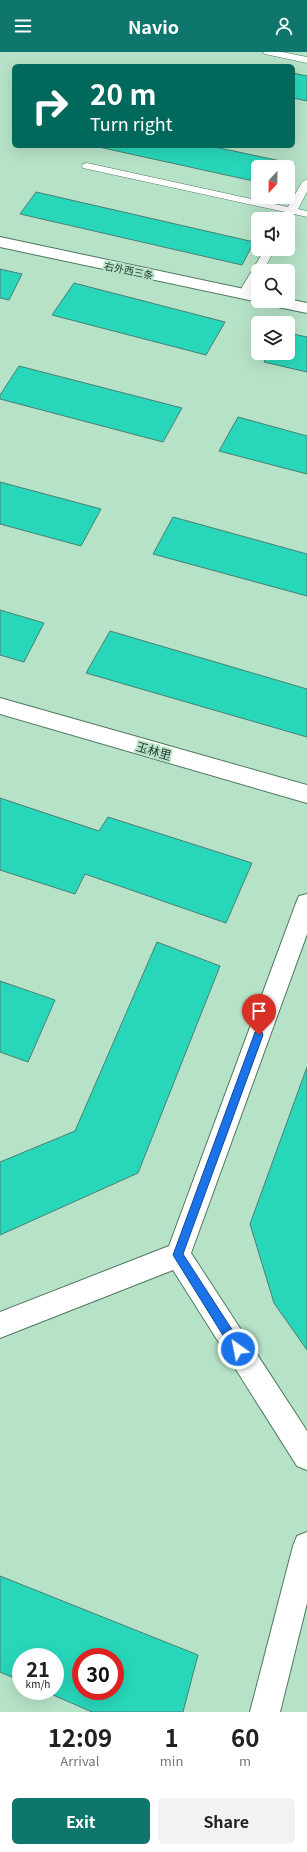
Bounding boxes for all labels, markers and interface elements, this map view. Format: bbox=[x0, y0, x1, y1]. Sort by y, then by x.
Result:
text: Navio bbox=[128, 13, 179, 39]
icon: menu bbox=[12, 15, 34, 37]
icon: person bbox=[273, 15, 295, 37]
text: 20 m bbox=[90, 73, 156, 113]
icon: right bbox=[24, 80, 76, 132]
text: Turn right bbox=[90, 110, 173, 136]
north arrow bbox=[251, 160, 295, 204]
map controls bbox=[251, 160, 295, 360]
button: sound bbox=[251, 212, 295, 256]
street label: 右外西三条 bbox=[103, 257, 155, 283]
button: search bbox=[251, 264, 295, 308]
button: layers bbox=[251, 316, 295, 360]
street label: 玉林里 bbox=[134, 737, 174, 763]
pin bbox=[242, 994, 276, 1035]
icon: arrive bbox=[248, 1000, 270, 1022]
position arrow bbox=[217, 1328, 259, 1370]
speed limit sign: 30 bbox=[72, 1648, 124, 1700]
text: 21 bbox=[26, 1654, 50, 1683]
text: km/h bbox=[26, 1676, 50, 1691]
text: 12:09 bbox=[48, 1719, 112, 1754]
text: 1 bbox=[164, 1719, 179, 1754]
text: 60 bbox=[231, 1719, 259, 1754]
text: Arrival bbox=[60, 1751, 99, 1770]
text: min bbox=[160, 1751, 183, 1770]
text: m bbox=[239, 1751, 251, 1770]
button: Exit bbox=[12, 1798, 150, 1844]
button: Share bbox=[158, 1798, 295, 1844]

